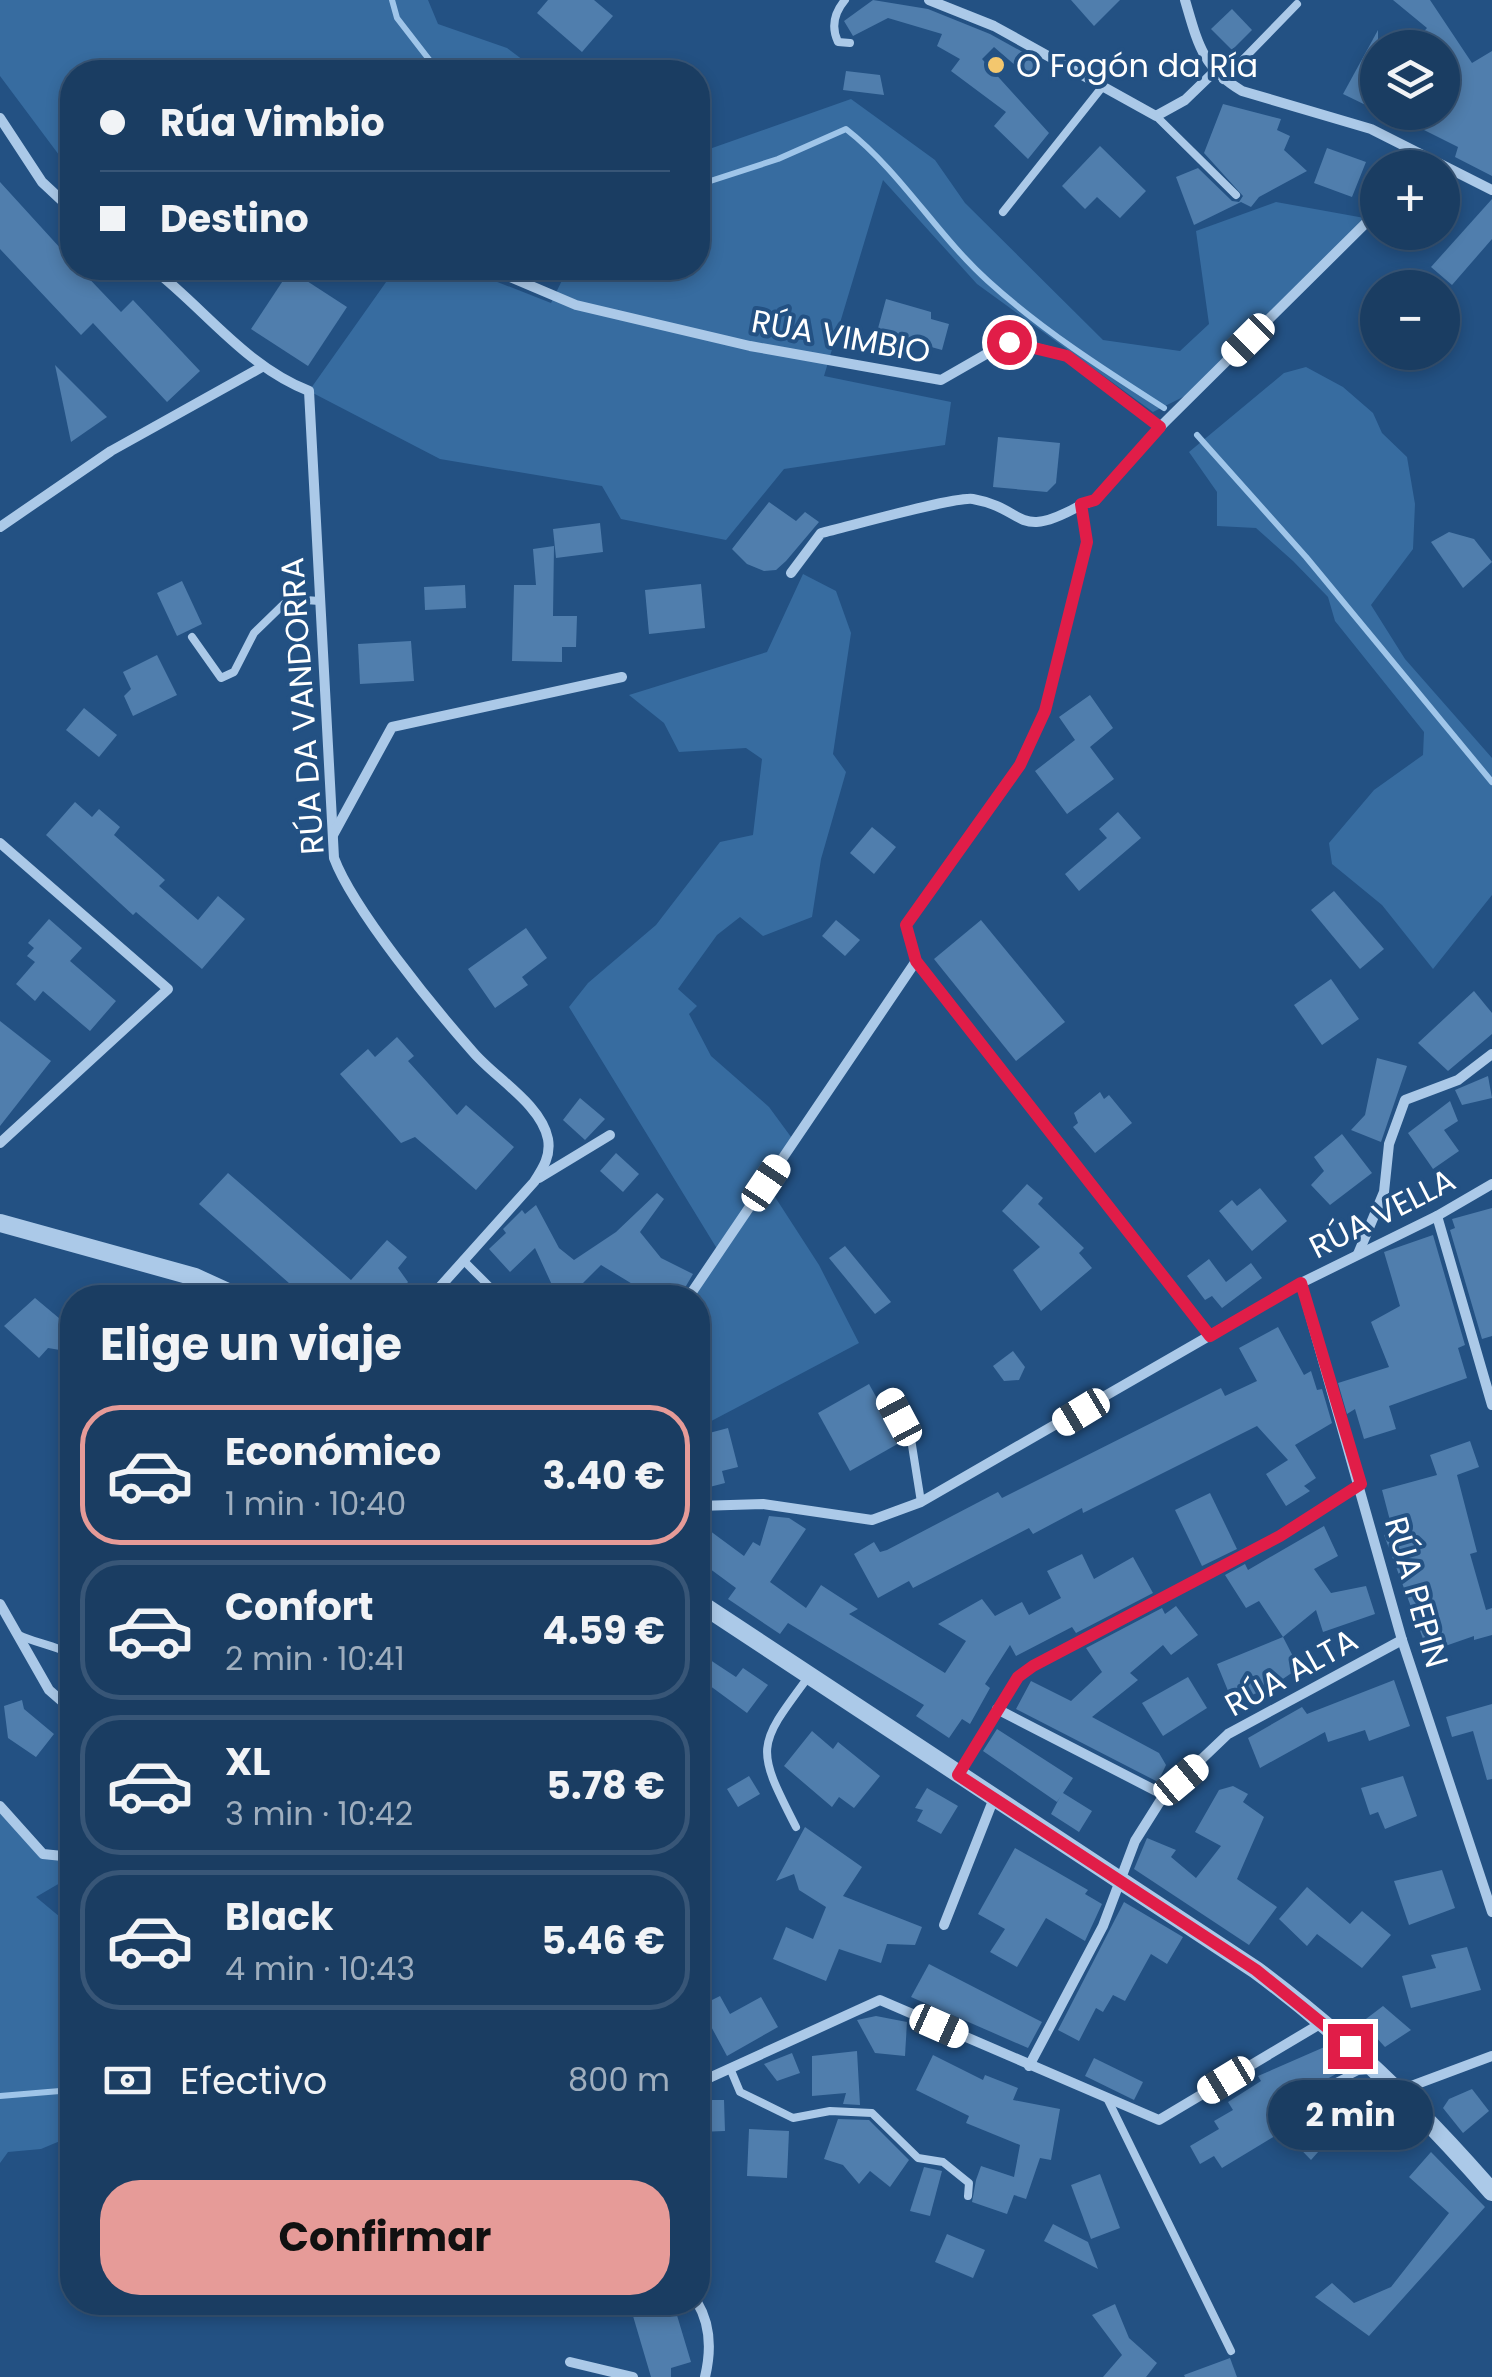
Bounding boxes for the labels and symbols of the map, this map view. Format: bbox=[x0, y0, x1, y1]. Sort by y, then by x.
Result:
place label: O Fogón da Ría bbox=[1016, 43, 1258, 88]
marker: O Fogón da Ría bbox=[985, 54, 1007, 76]
street label: RÚA VIMBIO bbox=[748, 298, 934, 374]
car bbox=[1216, 308, 1280, 372]
route start bbox=[987, 320, 1032, 365]
street label: RÚA DA VANDORRA bbox=[269, 556, 335, 856]
car bbox=[737, 1150, 795, 1216]
street label: RÚA VELLA bbox=[1301, 1157, 1463, 1269]
car bbox=[872, 1383, 926, 1451]
car bbox=[1048, 1384, 1114, 1440]
street label: RÚA PEPIN bbox=[1374, 1511, 1460, 1673]
street label: RÚA ALTA bbox=[1216, 1617, 1366, 1727]
car bbox=[1148, 1749, 1214, 1811]
car bbox=[905, 2000, 973, 2052]
route end bbox=[1328, 2024, 1373, 2069]
car bbox=[1193, 2052, 1259, 2108]
callout: 2 min bbox=[1268, 2081, 1432, 2151]

